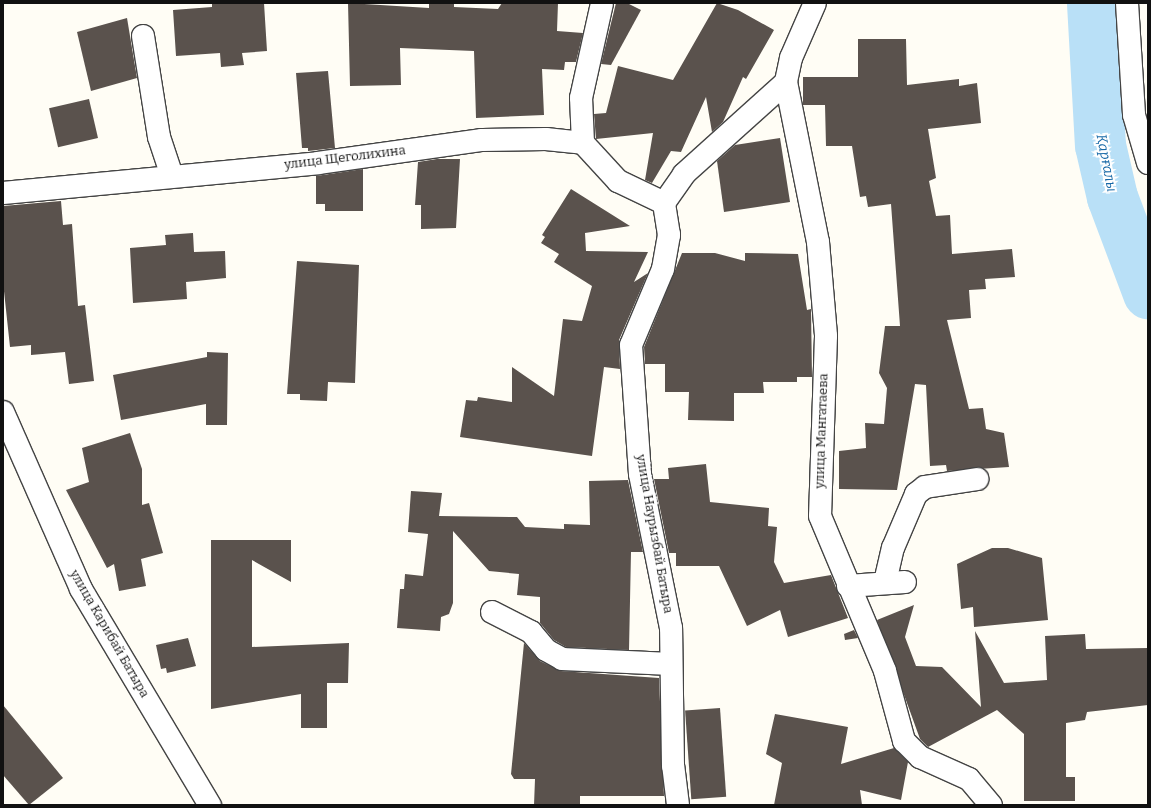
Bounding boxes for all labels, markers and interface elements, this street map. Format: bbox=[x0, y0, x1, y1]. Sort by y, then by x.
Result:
water label: Қарғалы bbox=[1092, 133, 1120, 193]
street label: улица Щеголихина bbox=[283, 143, 407, 173]
street label: улица Мангатаева bbox=[812, 373, 832, 489]
street label: улица Наурызбай Батыра bbox=[632, 453, 676, 615]
street label: улица Карибай Батыра bbox=[66, 567, 152, 701]

